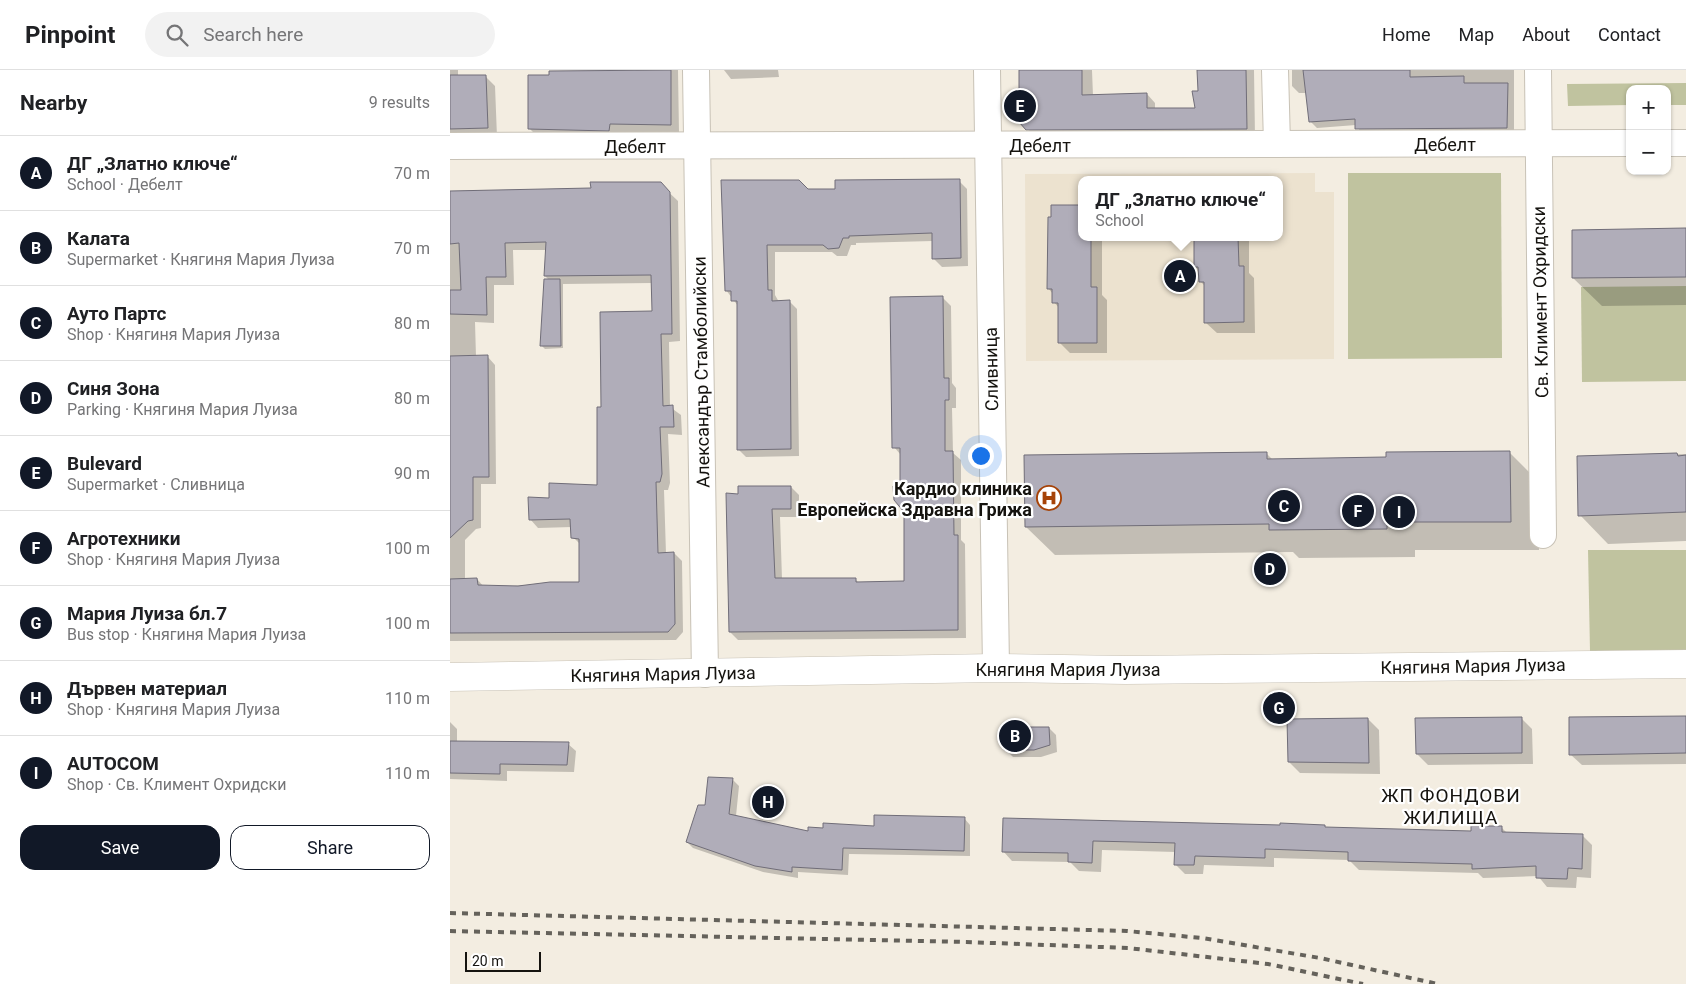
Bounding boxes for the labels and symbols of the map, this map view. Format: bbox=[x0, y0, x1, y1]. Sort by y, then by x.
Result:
pin: E bbox=[1004, 87, 1036, 125]
street label: Дебелт bbox=[1414, 134, 1476, 155]
street label: Дебелт bbox=[1009, 135, 1071, 156]
street label: Дебелт bbox=[604, 136, 666, 157]
street label: Св. Климент Охридски bbox=[1528, 206, 1552, 398]
street label: Александър Стамболийски bbox=[688, 256, 714, 488]
pin: A bbox=[1164, 257, 1196, 295]
street label: Сливница bbox=[980, 327, 1002, 411]
your location bbox=[968, 443, 994, 469]
place label: Кардио клиника Европейска Здравна Грижа bbox=[797, 478, 1032, 520]
hospital icon: Кардио клиника Европейска Здравна Грижа bbox=[1036, 485, 1062, 511]
pin: C bbox=[1268, 487, 1300, 525]
pin: F bbox=[1342, 492, 1374, 530]
pin: I bbox=[1383, 493, 1415, 531]
pin: D bbox=[1254, 550, 1286, 588]
street label: Княгиня Мария Луиза bbox=[1380, 654, 1566, 678]
street label: Княгиня Мария Луиза bbox=[975, 659, 1161, 680]
street label: Княгиня Мария Луиза bbox=[570, 662, 756, 686]
pin: G bbox=[1263, 689, 1295, 727]
pin: B bbox=[999, 717, 1031, 755]
pin: H bbox=[752, 783, 784, 821]
district label: ЖП ФОНДОВИ ЖИЛИЩА bbox=[1381, 784, 1521, 829]
scale bar bbox=[465, 949, 541, 972]

